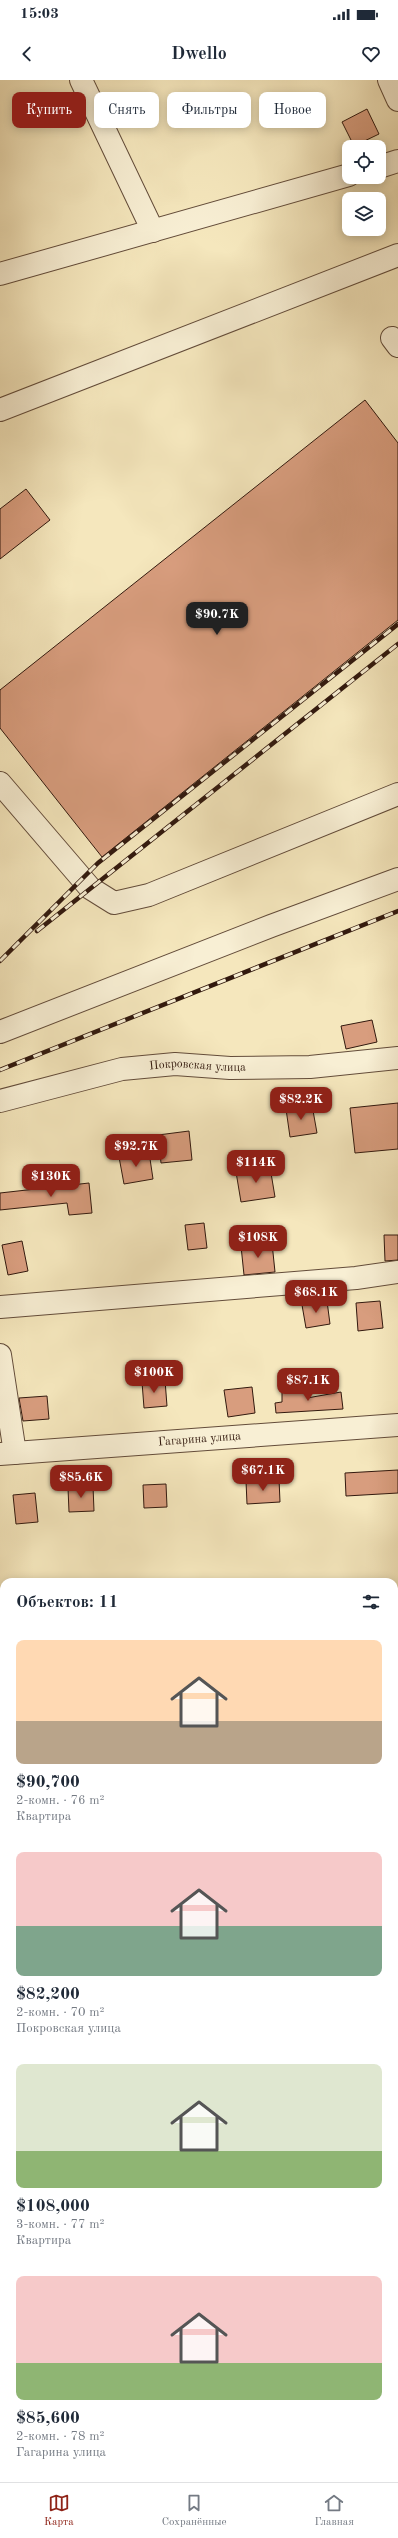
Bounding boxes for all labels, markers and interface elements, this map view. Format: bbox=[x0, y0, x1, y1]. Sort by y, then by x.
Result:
text: 15:03 bbox=[20, 7, 59, 22]
icon: back bbox=[16, 43, 38, 65]
icon: heart bbox=[360, 43, 382, 65]
text: Dwello bbox=[171, 45, 227, 63]
chip: Купить bbox=[12, 92, 86, 128]
chip: Снять bbox=[94, 92, 159, 128]
chip: Фильтры bbox=[167, 92, 251, 128]
chip: Новое bbox=[259, 92, 326, 128]
map controls bbox=[342, 140, 386, 236]
button: locate bbox=[342, 140, 386, 184]
button: layers bbox=[342, 192, 386, 236]
pin: $90.7K bbox=[184, 602, 250, 636]
text: $90.7K bbox=[195, 608, 239, 621]
street label: Покровская улица bbox=[149, 1058, 246, 1074]
pin: $82.2K bbox=[268, 1087, 334, 1121]
text: $82.2K bbox=[279, 1093, 323, 1106]
pin: $92.7K bbox=[103, 1134, 169, 1168]
text: $92.7K bbox=[114, 1140, 158, 1153]
pin: $114K bbox=[228, 1150, 284, 1184]
text: $114K bbox=[236, 1156, 276, 1169]
pin: $130K bbox=[23, 1164, 79, 1198]
text: $130K bbox=[31, 1170, 71, 1183]
pin: $108K bbox=[230, 1225, 286, 1259]
text: $108K bbox=[238, 1231, 278, 1244]
pin: $68.1K bbox=[283, 1280, 349, 1314]
text: $68.1K bbox=[294, 1286, 338, 1299]
pin: $100K bbox=[126, 1360, 182, 1394]
text: $100K bbox=[134, 1366, 174, 1379]
pin: $87.1K bbox=[275, 1368, 341, 1402]
text: $87.1K bbox=[286, 1374, 330, 1387]
street label: Гагарина улица bbox=[158, 1430, 241, 1448]
pin: $67.1K bbox=[230, 1458, 296, 1492]
text: $67.1K bbox=[241, 1464, 285, 1477]
pin: $85.6K bbox=[48, 1465, 114, 1499]
text: $85.6K bbox=[59, 1471, 103, 1484]
icon: filters bbox=[360, 1591, 382, 1613]
text: Объектов: 11 bbox=[16, 1594, 118, 1611]
icon: home bbox=[163, 1666, 235, 1738]
text: $90,700 bbox=[16, 1774, 80, 1791]
text: 2-комн. · 76 m² bbox=[16, 1794, 104, 1807]
text: Квартира bbox=[16, 1810, 71, 1823]
icon: home bbox=[163, 1878, 235, 1950]
text: $82,200 bbox=[16, 1986, 80, 2003]
text: 2-комн. · 70 m² bbox=[16, 2006, 104, 2019]
text: Покровская улица bbox=[16, 2022, 121, 2035]
icon: home bbox=[163, 2090, 235, 2162]
text: $108,000 bbox=[16, 2198, 90, 2215]
text: 3-комн. · 77 m² bbox=[16, 2218, 104, 2231]
text: Квартира bbox=[16, 2234, 71, 2247]
icon: home bbox=[163, 2302, 235, 2374]
text: $85,600 bbox=[16, 2410, 80, 2427]
text: 2-комн. · 78 m² bbox=[16, 2430, 104, 2443]
text: Гагарина улица bbox=[16, 2446, 106, 2459]
tab: Карта bbox=[44, 2492, 74, 2530]
tab: Сохранённые bbox=[162, 2492, 227, 2530]
tab: Главная bbox=[314, 2492, 354, 2530]

